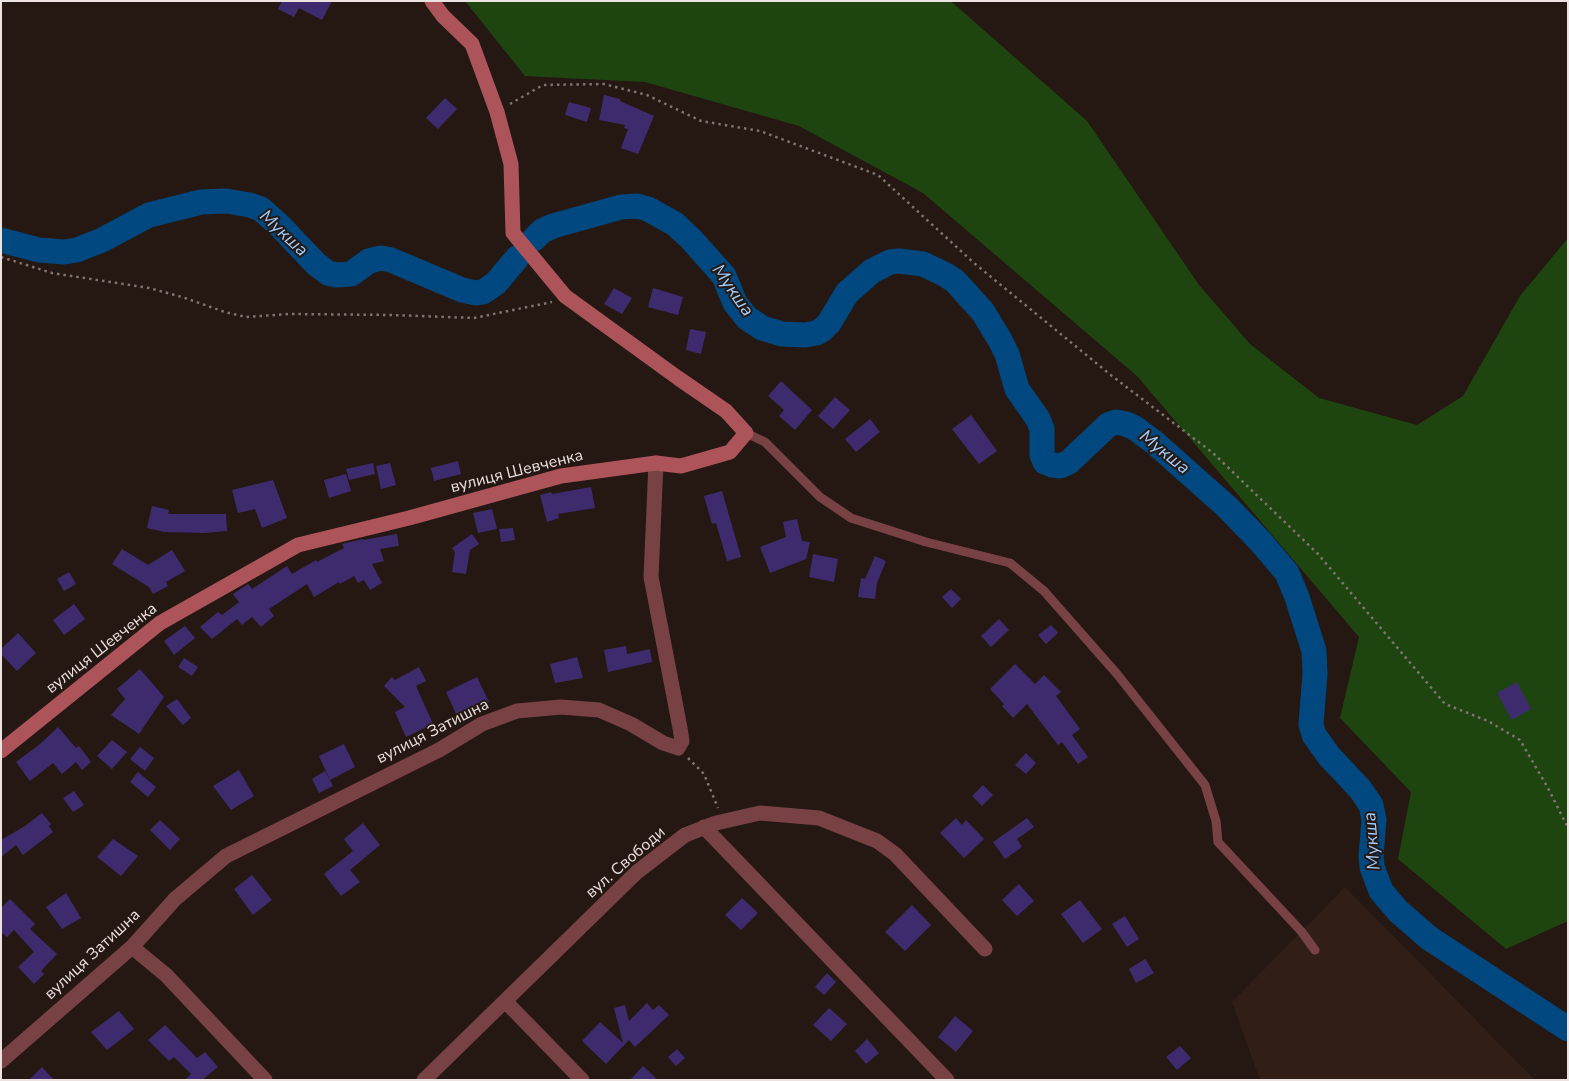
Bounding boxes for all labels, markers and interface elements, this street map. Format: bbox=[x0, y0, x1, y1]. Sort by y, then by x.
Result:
water label: Мукша bbox=[254, 206, 312, 262]
water label: Мукша bbox=[706, 261, 758, 321]
water label: Мукша bbox=[1135, 426, 1193, 480]
street label: вулиця Шевченка bbox=[449, 446, 585, 498]
street label: вулиця Шевченка bbox=[43, 600, 161, 698]
street label: вулиця Затишна bbox=[374, 695, 492, 769]
water label: Мукша bbox=[1360, 811, 1386, 871]
street label: вул. Свободи bbox=[582, 823, 670, 903]
street label: вулиця Затишна bbox=[41, 906, 145, 1004]

